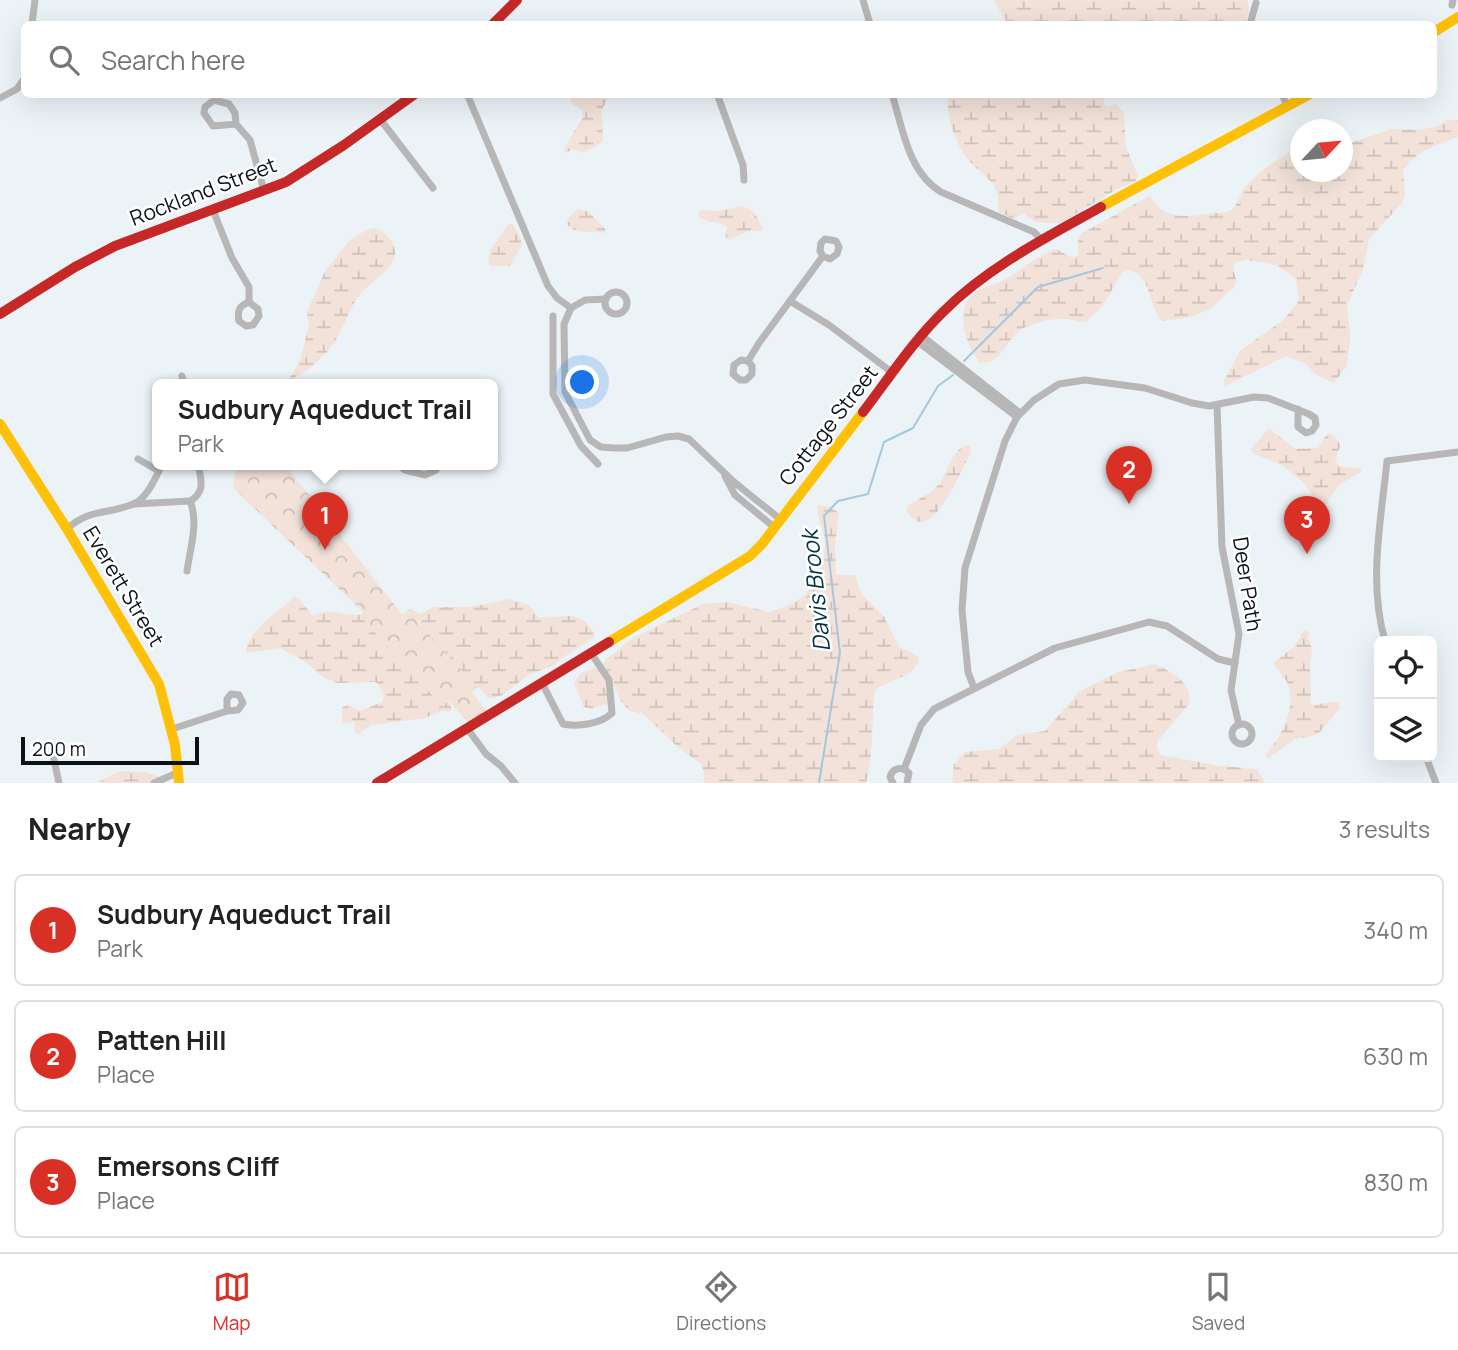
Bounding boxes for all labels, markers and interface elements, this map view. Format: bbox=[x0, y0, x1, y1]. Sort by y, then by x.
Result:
search box bbox=[21, 21, 1437, 98]
icon: search bbox=[45, 41, 83, 79]
text: Search here bbox=[101, 42, 246, 78]
north arrow bbox=[1290, 119, 1353, 182]
street label: Rockland Street bbox=[126, 150, 280, 232]
street label: Cottage Street bbox=[772, 359, 884, 491]
your location bbox=[565, 365, 599, 399]
popup bbox=[152, 379, 498, 470]
text: Sudbury Aqueduct Trail bbox=[178, 391, 472, 427]
text: Park bbox=[178, 427, 224, 459]
pin: 2 bbox=[1106, 446, 1152, 504]
pin: 1 bbox=[302, 492, 348, 550]
pin: 3 bbox=[1284, 496, 1330, 554]
street label: Everett Street bbox=[77, 521, 171, 651]
water label: Davis Brook bbox=[792, 525, 837, 653]
street label: Deer Path bbox=[1227, 535, 1269, 633]
map controls bbox=[1374, 636, 1437, 762]
button: locate bbox=[1374, 636, 1437, 699]
button: layers bbox=[1374, 699, 1437, 762]
scale bar bbox=[21, 734, 200, 766]
text: 200 m bbox=[32, 736, 86, 762]
text: Nearby bbox=[28, 808, 131, 849]
text: 3 results bbox=[1339, 813, 1430, 845]
text: Sudbury Aqueduct Trail bbox=[97, 896, 392, 932]
text: 1 bbox=[48, 914, 58, 946]
text: 340 m bbox=[1364, 914, 1428, 946]
text: Park bbox=[97, 932, 143, 964]
text: Patten Hill bbox=[97, 1022, 227, 1058]
text: 2 bbox=[46, 1040, 60, 1072]
text: 630 m bbox=[1363, 1040, 1428, 1072]
text: Place bbox=[97, 1058, 155, 1090]
text: Emersons Cliff bbox=[97, 1148, 279, 1184]
text: 3 bbox=[46, 1166, 60, 1198]
text: 830 m bbox=[1364, 1166, 1428, 1198]
text: Place bbox=[97, 1184, 155, 1216]
tab: Map bbox=[213, 1268, 251, 1336]
tab: Directions bbox=[676, 1268, 766, 1336]
tab: Saved bbox=[1192, 1268, 1245, 1336]

